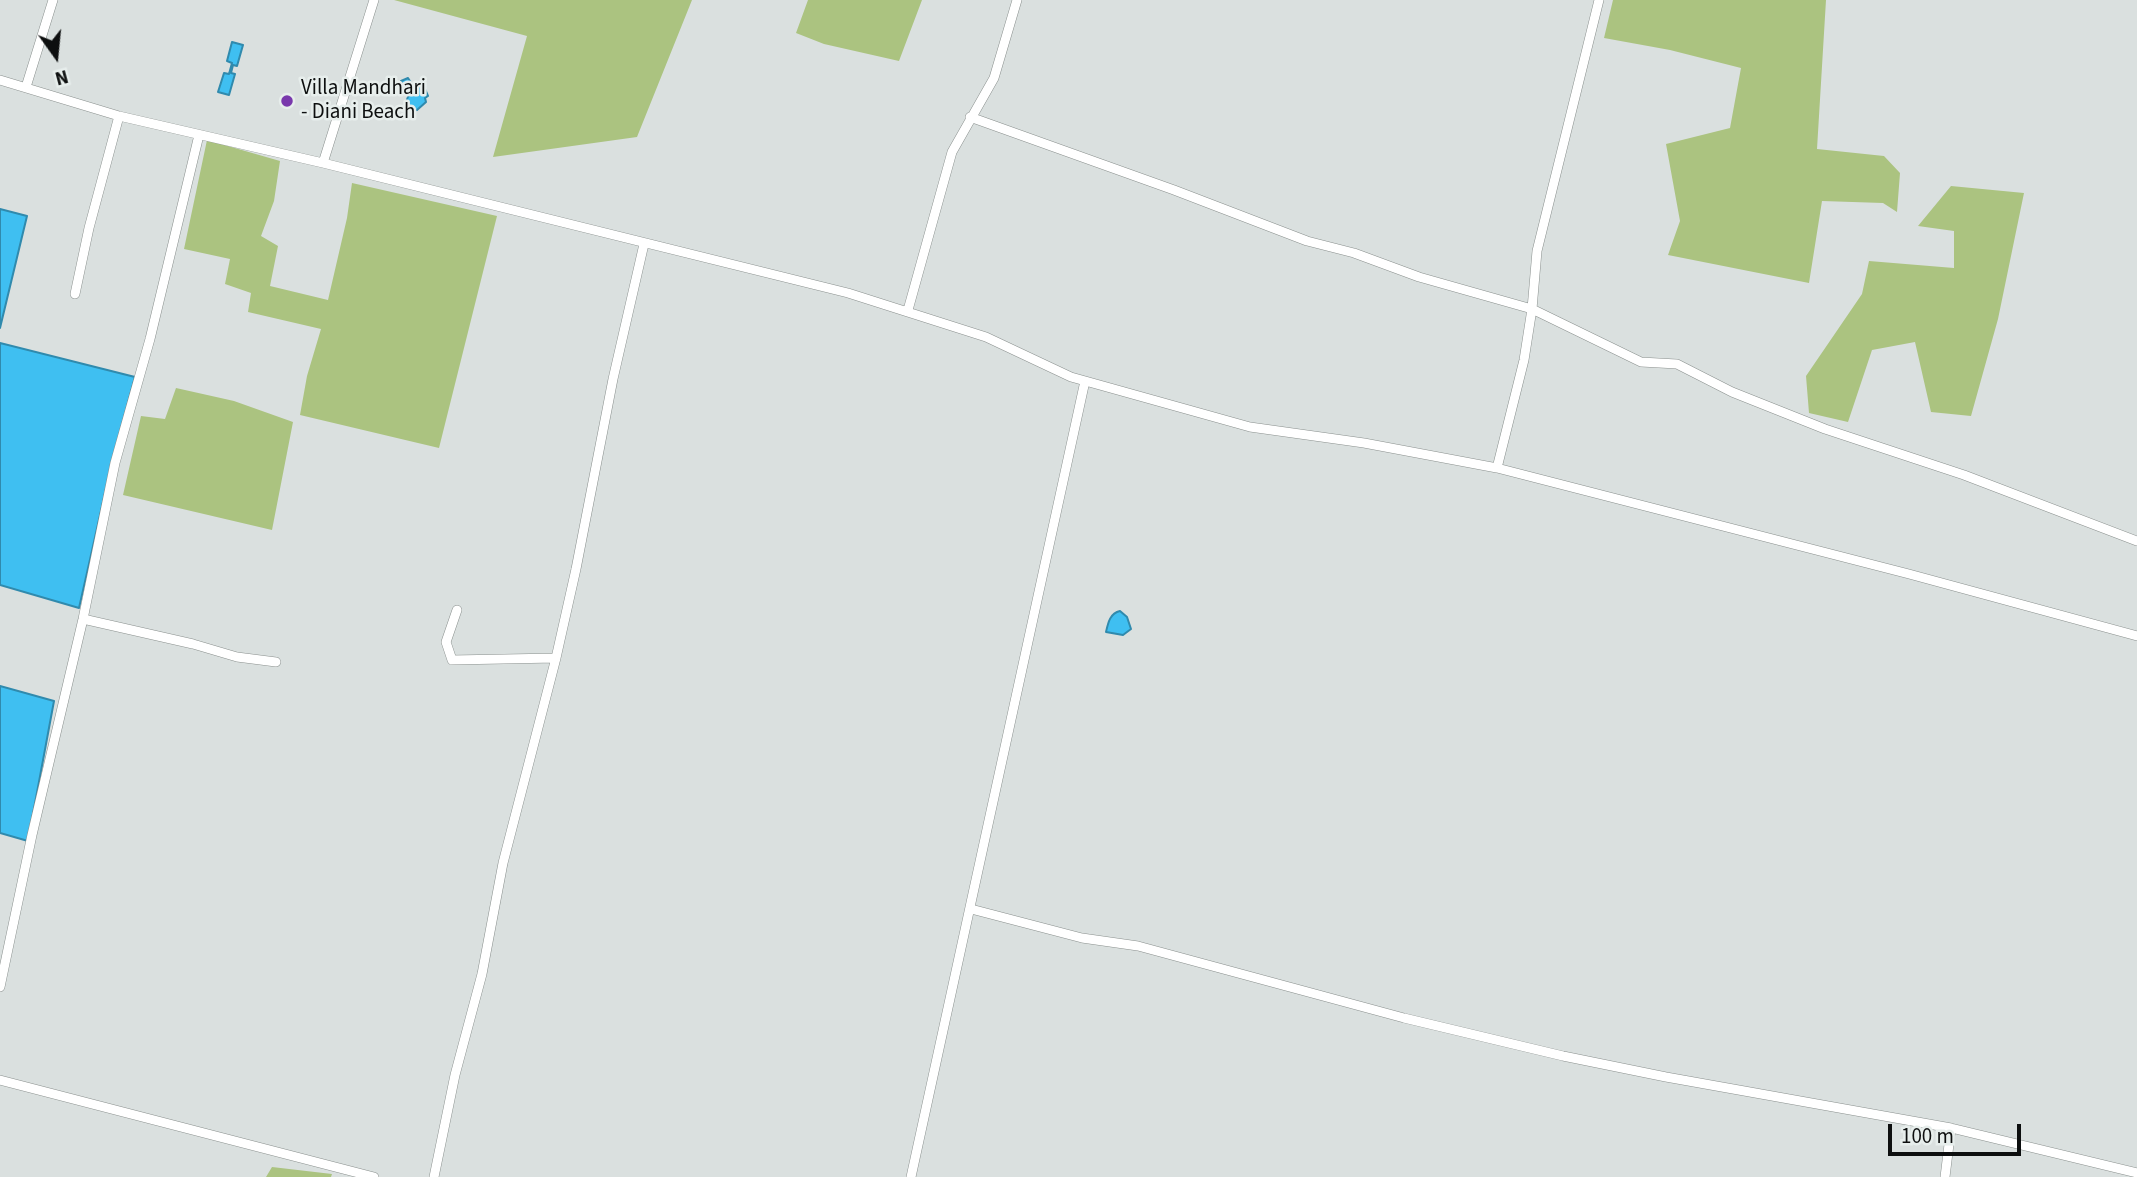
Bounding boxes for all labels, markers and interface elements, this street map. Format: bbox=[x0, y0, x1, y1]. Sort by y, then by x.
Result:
north arrow bbox=[21, 21, 91, 91]
text: N bbox=[52, 62, 71, 91]
place label: Villa Mandhari - Diani Beach bbox=[301, 76, 426, 126]
marker: Villa Mandhari - Diani Beach bbox=[279, 93, 295, 109]
scale bar bbox=[1892, 1110, 2025, 1154]
text: 100 m bbox=[1901, 1121, 1954, 1151]

